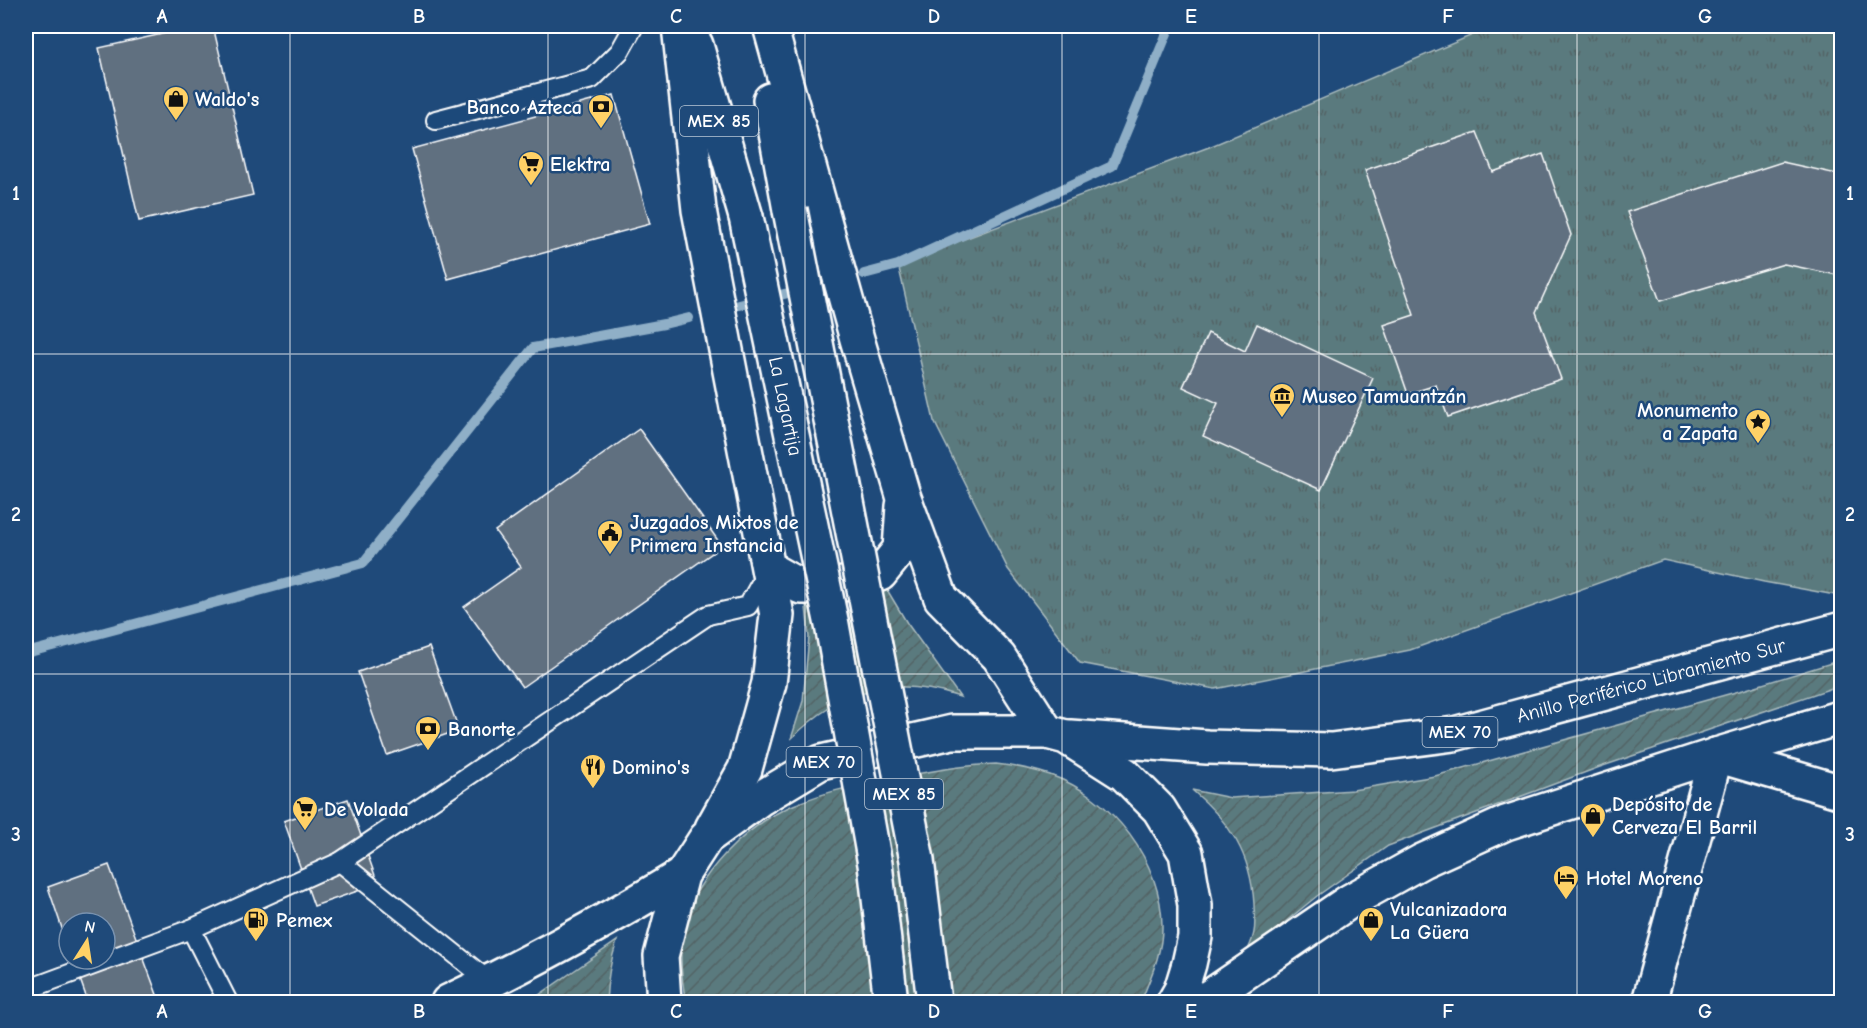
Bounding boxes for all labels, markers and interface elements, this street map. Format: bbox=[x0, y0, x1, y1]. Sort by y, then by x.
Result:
text: A bbox=[156, 5, 168, 28]
text: B bbox=[413, 5, 425, 28]
text: C bbox=[670, 5, 682, 28]
text: D bbox=[928, 5, 940, 28]
text: E bbox=[1185, 5, 1197, 28]
text: F bbox=[1442, 5, 1454, 28]
text: G bbox=[1698, 5, 1712, 28]
shop icon: Waldo's bbox=[161, 84, 191, 122]
place label: Waldo's bbox=[195, 88, 259, 111]
bank icon: Banco Azteca bbox=[586, 92, 616, 130]
place label: Banco Azteca bbox=[467, 96, 582, 119]
road number: MEX 85 bbox=[680, 106, 758, 136]
supermarket icon: Elektra bbox=[516, 149, 546, 187]
place label: Elektra bbox=[550, 153, 610, 176]
text: 1 bbox=[12, 182, 20, 205]
text: 1 bbox=[1846, 182, 1854, 205]
street label: La Lagartija bbox=[764, 354, 807, 458]
museum icon: Museo Tamuantzán bbox=[1267, 381, 1297, 419]
place label: Museo Tamuantzán bbox=[1302, 385, 1466, 408]
place label: Monumento a Zapata bbox=[1637, 399, 1738, 445]
place icon: Monumento a Zapata bbox=[1743, 407, 1773, 445]
text: 2 bbox=[11, 503, 21, 526]
text: 2 bbox=[1845, 503, 1855, 526]
place label: Juzgados Mixtos de Primera Instancia bbox=[630, 511, 799, 557]
public building icon: Juzgados Mixtos de Primera Instancia bbox=[595, 518, 625, 556]
street label: Anillo Periférico Libramiento Sur bbox=[1514, 633, 1788, 727]
bank icon: Banorte bbox=[413, 714, 443, 752]
road number: MEX 70 bbox=[1422, 717, 1498, 747]
place label: Banorte bbox=[448, 718, 516, 741]
road number: MEX 70 bbox=[786, 747, 862, 777]
restaurant icon: Domino's bbox=[578, 752, 608, 790]
place label: Domino's bbox=[612, 756, 689, 779]
road number: MEX 85 bbox=[865, 779, 943, 809]
place label: Depósito de Cerveza El Barril bbox=[1612, 793, 1757, 839]
supermarket icon: De Volada bbox=[290, 794, 320, 832]
place label: De Volada bbox=[324, 798, 409, 821]
shop icon: Depósito de Cerveza El Barril bbox=[1578, 801, 1608, 839]
text: 3 bbox=[11, 823, 21, 846]
text: 3 bbox=[1845, 823, 1855, 846]
hotel icon: Hotel Moreno bbox=[1551, 863, 1581, 901]
place label: Hotel Moreno bbox=[1586, 867, 1703, 890]
place label: Vulcanizadora La Güera bbox=[1390, 898, 1507, 944]
fuel station icon: Pemex bbox=[241, 905, 271, 943]
shop icon: Vulcanizadora La Güera bbox=[1356, 905, 1386, 943]
place label: Pemex bbox=[276, 909, 333, 932]
north arrow bbox=[57, 911, 117, 971]
text: N bbox=[83, 917, 97, 937]
text: A bbox=[156, 1000, 168, 1023]
text: B bbox=[413, 1000, 425, 1023]
text: C bbox=[670, 1000, 682, 1023]
text: D bbox=[928, 1000, 940, 1023]
text: E bbox=[1185, 1000, 1197, 1023]
text: F bbox=[1442, 1000, 1454, 1023]
text: G bbox=[1698, 1000, 1712, 1023]

